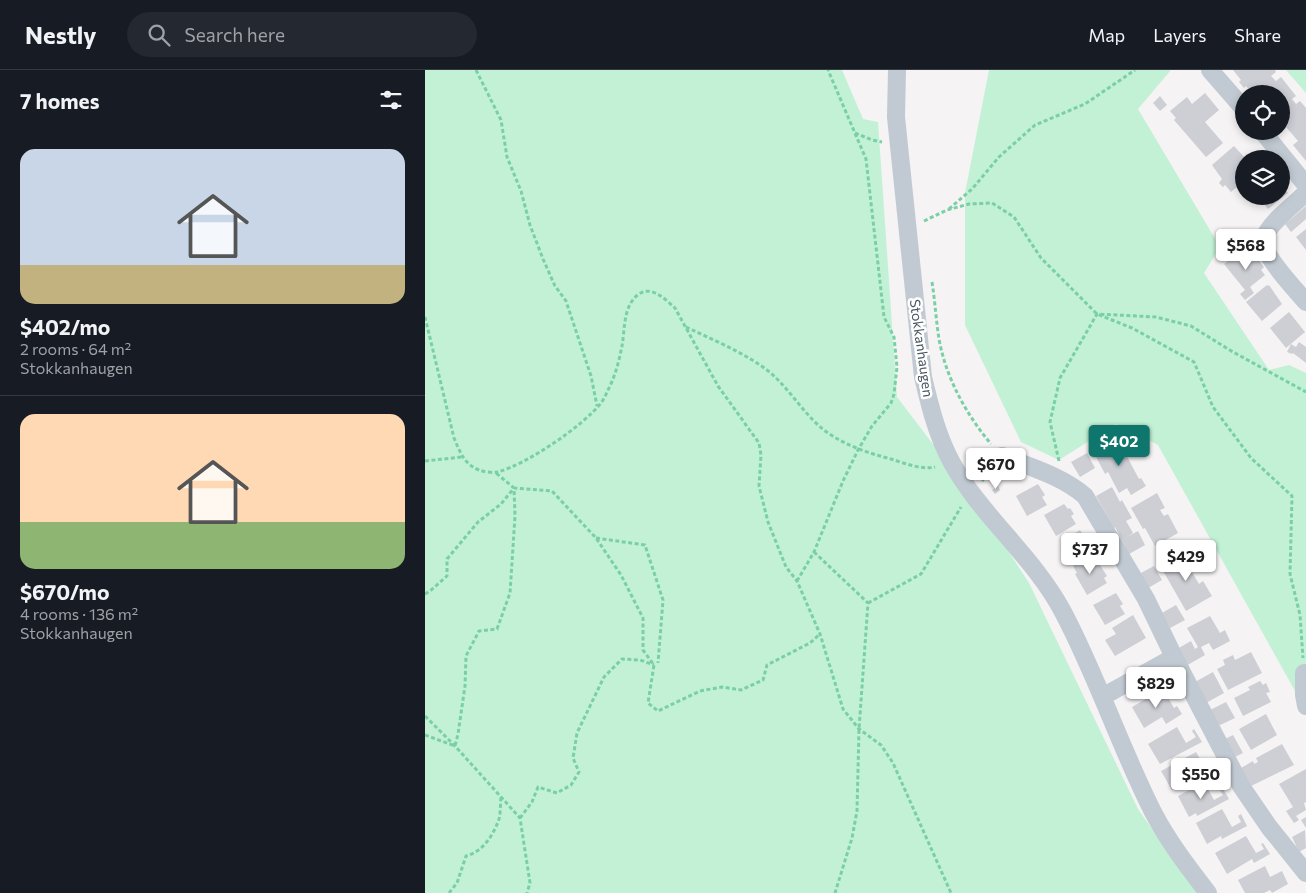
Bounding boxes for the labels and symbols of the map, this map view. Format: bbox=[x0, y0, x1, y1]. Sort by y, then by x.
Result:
pin: $568 bbox=[1216, 228, 1276, 271]
street label: Stokkanhaugen bbox=[907, 298, 937, 398]
pin: $402 bbox=[1089, 424, 1149, 467]
pin: $670 bbox=[966, 448, 1026, 490]
pin: $737 bbox=[1060, 532, 1120, 575]
pin: $429 bbox=[1156, 540, 1216, 582]
pin: $829 bbox=[1126, 666, 1186, 709]
pin: $550 bbox=[1171, 758, 1231, 800]

